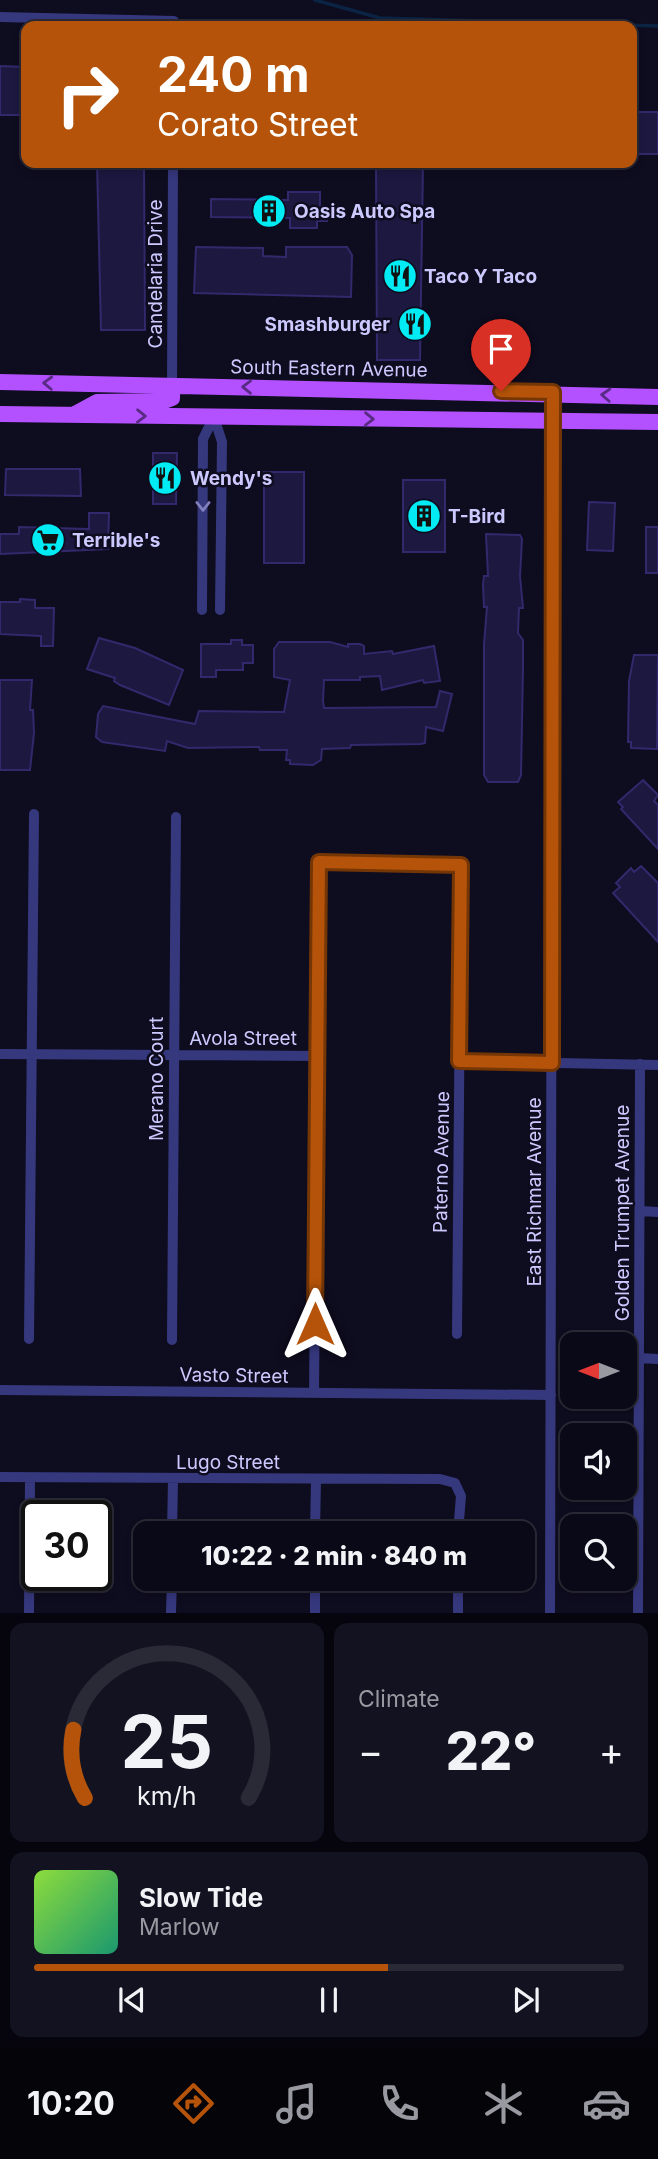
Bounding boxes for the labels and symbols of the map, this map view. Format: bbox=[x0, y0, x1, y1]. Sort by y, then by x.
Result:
building icon: Oasis Auto Spa bbox=[250, 192, 288, 230]
street label: Candelaria Drive bbox=[144, 200, 167, 348]
place label: Oasis Auto Spa bbox=[294, 200, 435, 223]
restaurant icon: Taco Y Taco bbox=[381, 257, 419, 295]
place label: Taco Y Taco bbox=[424, 265, 537, 288]
restaurant icon: Smashburger bbox=[396, 305, 434, 343]
place label: Smashburger bbox=[265, 313, 390, 336]
pin bbox=[471, 319, 531, 391]
street label: South Eastern Avenue bbox=[230, 355, 428, 382]
one-way arrow bbox=[43, 376, 54, 391]
one-way arrow bbox=[241, 379, 252, 395]
one-way arrow bbox=[600, 387, 611, 402]
one-way arrow bbox=[137, 408, 147, 424]
one-way arrow bbox=[364, 411, 375, 426]
restaurant icon: Wendy's bbox=[146, 459, 184, 497]
place label: Wendy's bbox=[190, 467, 272, 490]
building icon: T-Bird bbox=[405, 497, 443, 535]
one-way arrow bbox=[195, 502, 211, 512]
place label: T-Bird bbox=[448, 505, 506, 528]
supermarket icon: Terrible's bbox=[29, 521, 67, 559]
place label: Terrible's bbox=[72, 529, 160, 552]
street label: Merano Court bbox=[145, 1017, 168, 1141]
street label: Avola Street bbox=[189, 1027, 297, 1050]
street label: Paterno Avenue bbox=[429, 1091, 454, 1233]
street label: East Richmar Avenue bbox=[523, 1097, 546, 1287]
street label: Golden Trumpet Avenue bbox=[611, 1105, 634, 1321]
position arrow bbox=[278, 1287, 352, 1361]
north arrow bbox=[560, 1332, 637, 1409]
street label: Vasto Street bbox=[179, 1363, 289, 1388]
street label: Lugo Street bbox=[176, 1451, 280, 1474]
speed limit sign: 30 bbox=[21, 1500, 112, 1591]

